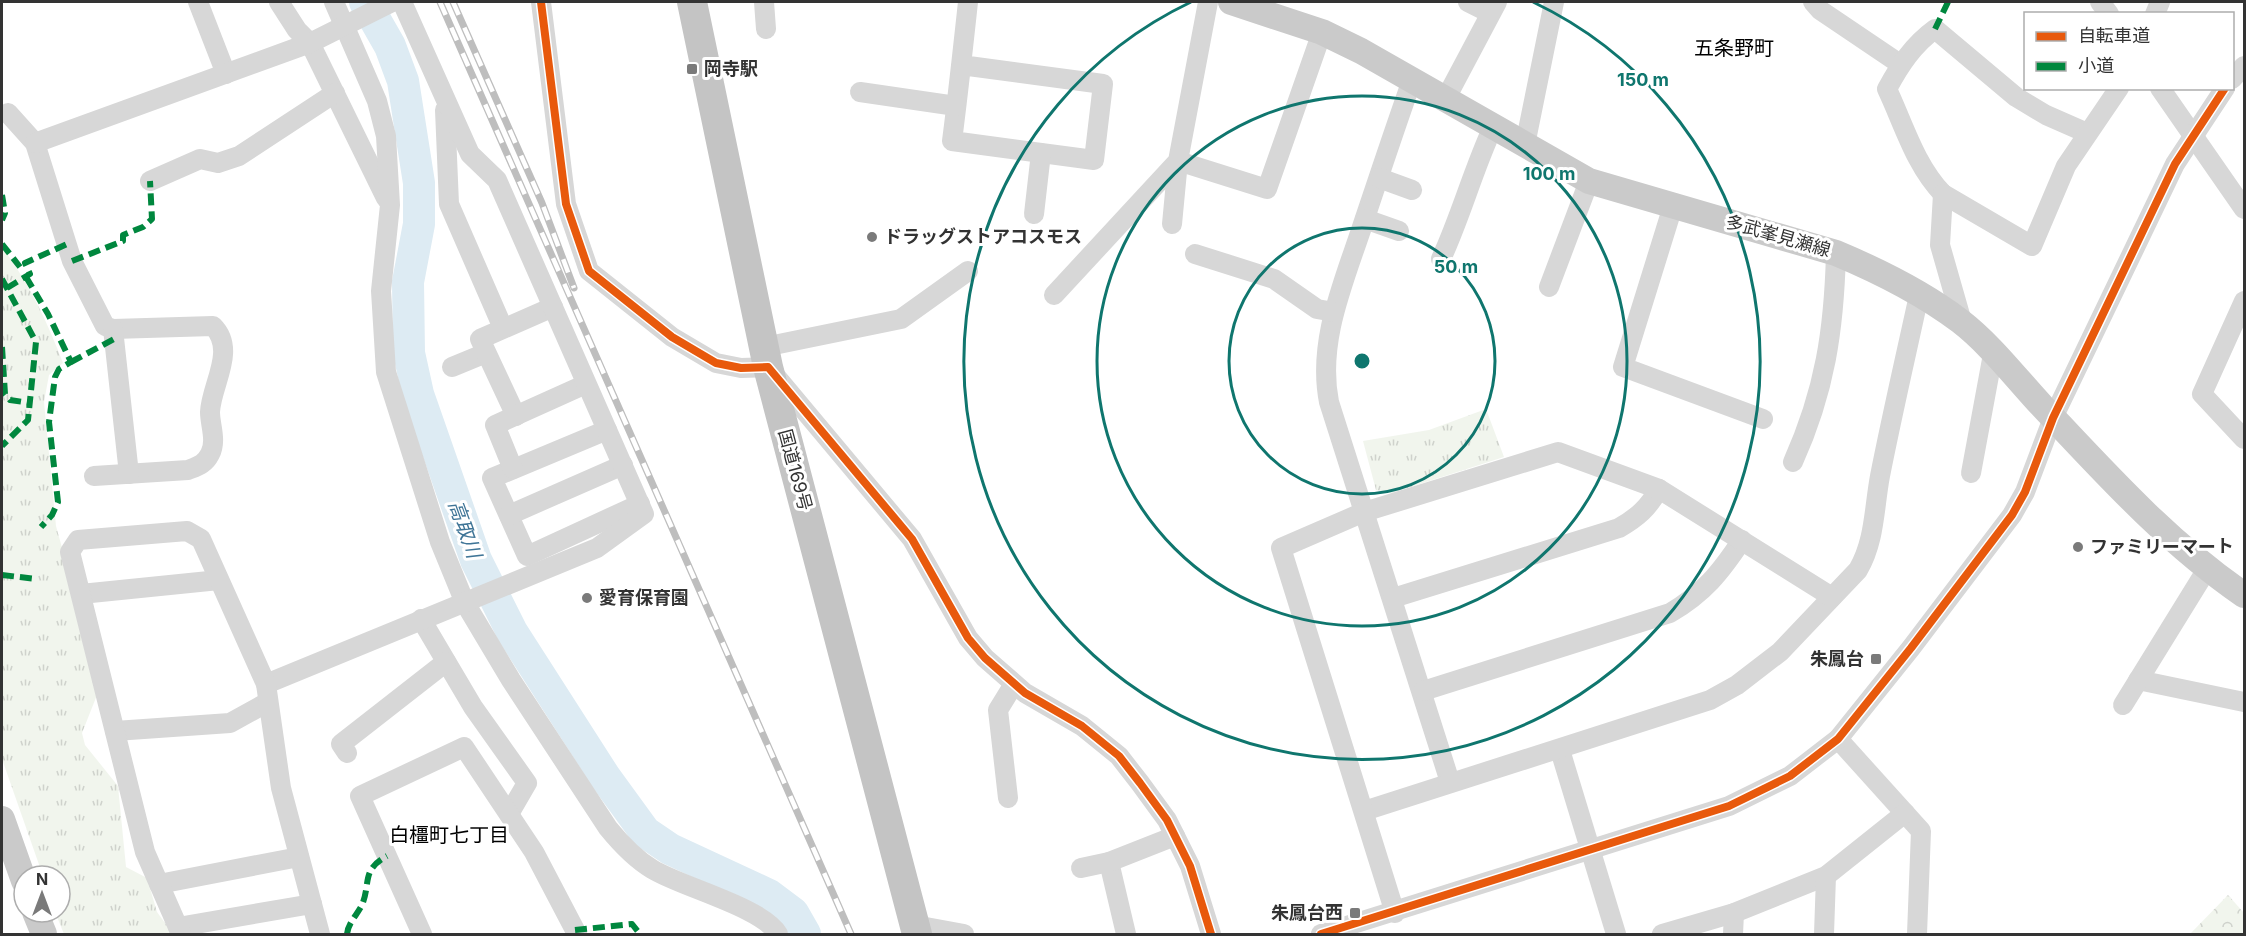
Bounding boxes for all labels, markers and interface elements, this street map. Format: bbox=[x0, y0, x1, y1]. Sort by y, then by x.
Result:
legend bbox=[2024, 12, 2234, 90]
text: 自転車道 bbox=[2078, 25, 2150, 46]
district label: 五条野町 bbox=[1694, 36, 1774, 60]
text: 小道 bbox=[2078, 55, 2114, 76]
place label: 岡寺駅 bbox=[704, 58, 758, 79]
marker: 岡寺駅 bbox=[685, 62, 699, 76]
text: 150 m bbox=[1617, 69, 1669, 90]
text: 100 m bbox=[1523, 163, 1575, 184]
street label: 多武峯見瀬線 bbox=[1723, 211, 1833, 260]
place label: ドラッグストアコスモス bbox=[884, 226, 1082, 247]
marker: ドラッグストアコスモス bbox=[865, 230, 879, 244]
text: 50 m bbox=[1434, 256, 1478, 277]
centre of rings bbox=[1352, 351, 1372, 371]
street label: 国道169号 bbox=[775, 427, 816, 513]
water label: 高取川 bbox=[443, 497, 487, 563]
place label: ファミリーマート bbox=[2090, 536, 2234, 557]
marker: ファミリーマート bbox=[2071, 540, 2085, 554]
place label: 愛育保育園 bbox=[599, 587, 689, 608]
marker: 愛育保育園 bbox=[580, 591, 594, 605]
place label: 朱鳳台 bbox=[1810, 648, 1864, 669]
marker: 朱鳳台 bbox=[1869, 652, 1883, 666]
district label: 白橿町七丁目 bbox=[389, 823, 509, 847]
north arrow bbox=[12, 864, 72, 924]
text: N bbox=[36, 869, 48, 889]
place label: 朱鳳台西 bbox=[1271, 902, 1343, 923]
marker: 朱鳳台西 bbox=[1348, 906, 1362, 920]

